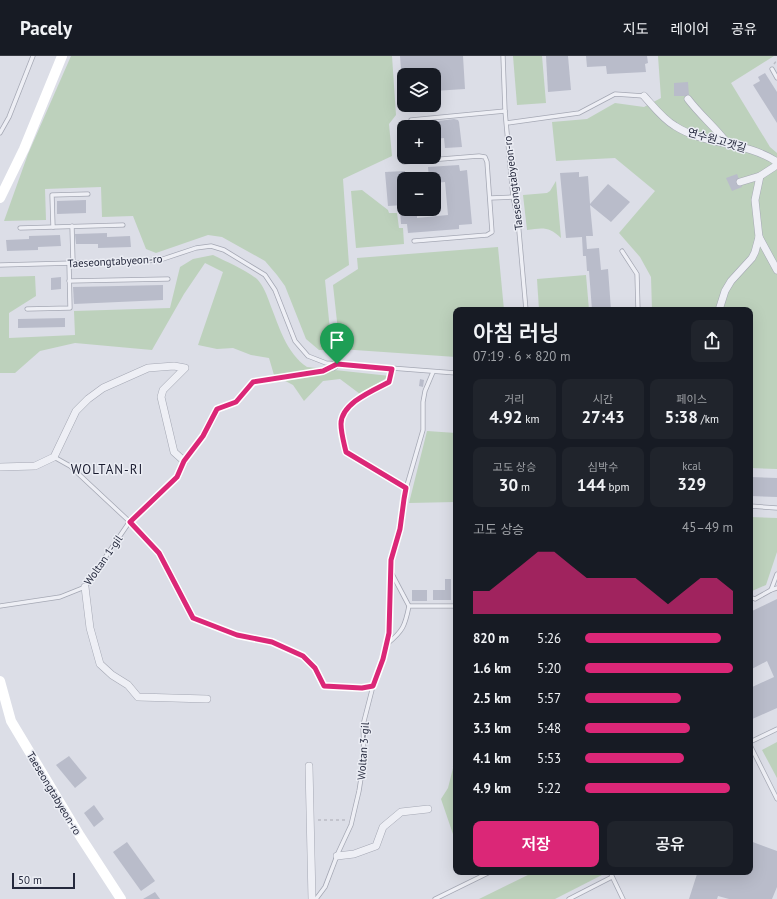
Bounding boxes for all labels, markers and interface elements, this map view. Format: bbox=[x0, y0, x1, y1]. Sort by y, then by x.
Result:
text: Pacely bbox=[20, 16, 72, 40]
text: 지도 bbox=[623, 20, 649, 38]
text: 레이어 bbox=[671, 20, 709, 38]
text: 공유 bbox=[731, 20, 757, 38]
map controls bbox=[397, 68, 441, 216]
button: layers bbox=[397, 68, 441, 112]
button: + bbox=[397, 120, 441, 164]
street label: 연수원고갯길 bbox=[686, 125, 748, 155]
street label: Taeseongtabyeon-ro bbox=[500, 135, 526, 231]
button: − bbox=[397, 172, 441, 216]
street label: Taeseongtabyeon-ro bbox=[67, 252, 163, 270]
text: 아침 러닝 bbox=[473, 319, 560, 347]
button: share bbox=[691, 320, 733, 362]
pin bbox=[320, 323, 354, 364]
icon: arrive bbox=[326, 329, 348, 351]
text: 07:19 · 6 × 820 m bbox=[473, 348, 570, 365]
text: 거리 bbox=[504, 392, 524, 406]
text: 시간 bbox=[593, 392, 613, 406]
text: 페이스 bbox=[676, 392, 707, 406]
text: 4.92 bbox=[489, 406, 522, 428]
text: 27:43 bbox=[581, 406, 625, 428]
text: 5:38 bbox=[664, 406, 698, 428]
text: km bbox=[522, 412, 539, 426]
text: /km bbox=[698, 412, 719, 426]
text: kcal bbox=[682, 459, 701, 473]
text: 고도 상승 bbox=[493, 460, 536, 474]
text: 심박수 bbox=[588, 460, 618, 474]
district label: WOLTAN-RI bbox=[71, 461, 143, 478]
text: 329 bbox=[677, 473, 706, 495]
text: 30 bbox=[499, 474, 518, 496]
text: 144 bbox=[577, 474, 606, 496]
text: m bbox=[518, 480, 530, 494]
text: bpm bbox=[606, 480, 629, 494]
text: 45–49 m bbox=[682, 519, 733, 536]
text: 고도 상승 bbox=[473, 521, 524, 538]
street label: Woltan 1-gil bbox=[81, 532, 126, 588]
text: 820 m bbox=[473, 630, 509, 647]
text: 5:26 bbox=[537, 630, 561, 647]
text: 1.6 km bbox=[473, 660, 511, 677]
text: 5:20 bbox=[537, 660, 561, 677]
text: 2.5 km bbox=[473, 690, 511, 707]
text: 5:57 bbox=[537, 690, 561, 707]
text: 3.3 km bbox=[473, 720, 511, 737]
text: 5:48 bbox=[537, 720, 561, 737]
street label: Woltan 3-gil bbox=[354, 721, 372, 780]
street label: Taeseongtabyeon-ro bbox=[24, 749, 84, 837]
text: 4.1 km bbox=[473, 750, 511, 767]
text: 5:53 bbox=[537, 750, 561, 767]
text: 4.9 km bbox=[473, 780, 511, 797]
text: 5:22 bbox=[537, 780, 561, 797]
button: 저장 bbox=[473, 821, 599, 867]
button: 공유 bbox=[607, 821, 733, 867]
scale bar bbox=[12, 871, 75, 890]
text: 50 m bbox=[18, 873, 42, 887]

